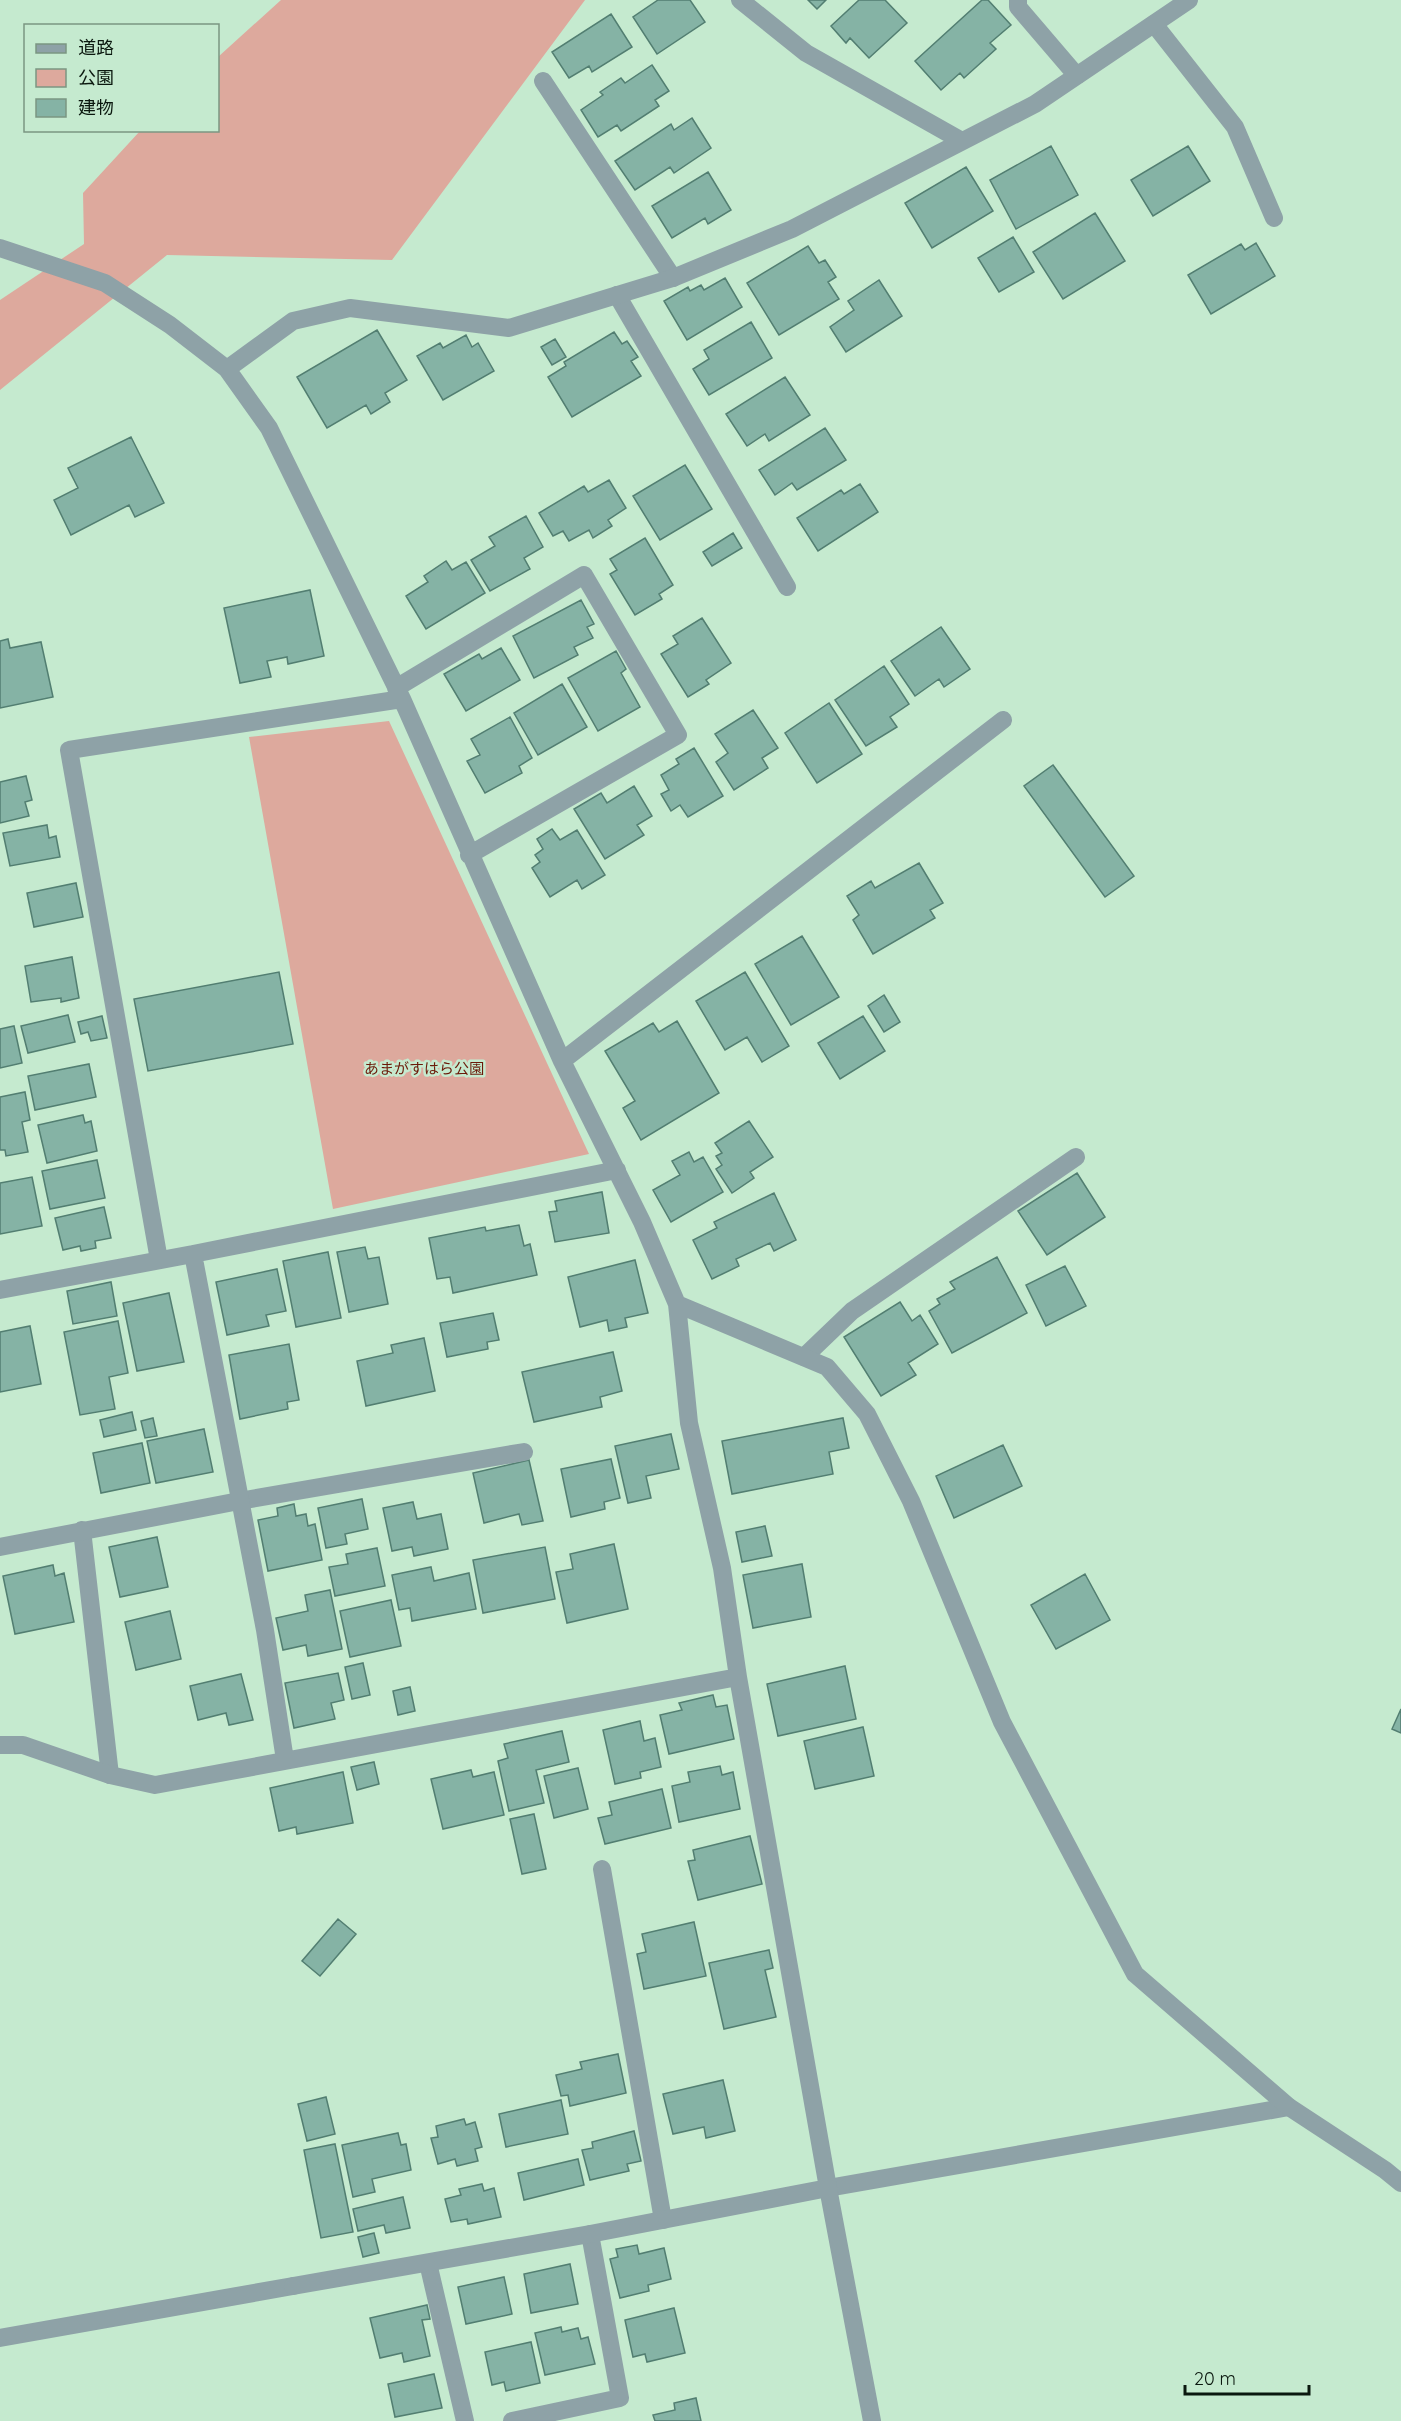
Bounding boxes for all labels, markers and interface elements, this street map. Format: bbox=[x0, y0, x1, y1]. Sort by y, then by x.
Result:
legend bbox=[24, 24, 219, 132]
text: 道路 bbox=[78, 36, 114, 59]
text: 公園 bbox=[78, 66, 114, 89]
text: 建物 bbox=[78, 96, 114, 119]
park label: あまがすはら公園 bbox=[364, 1059, 484, 1078]
scale bar bbox=[1185, 2358, 1310, 2396]
text: 20 m bbox=[1194, 2367, 1236, 2390]

